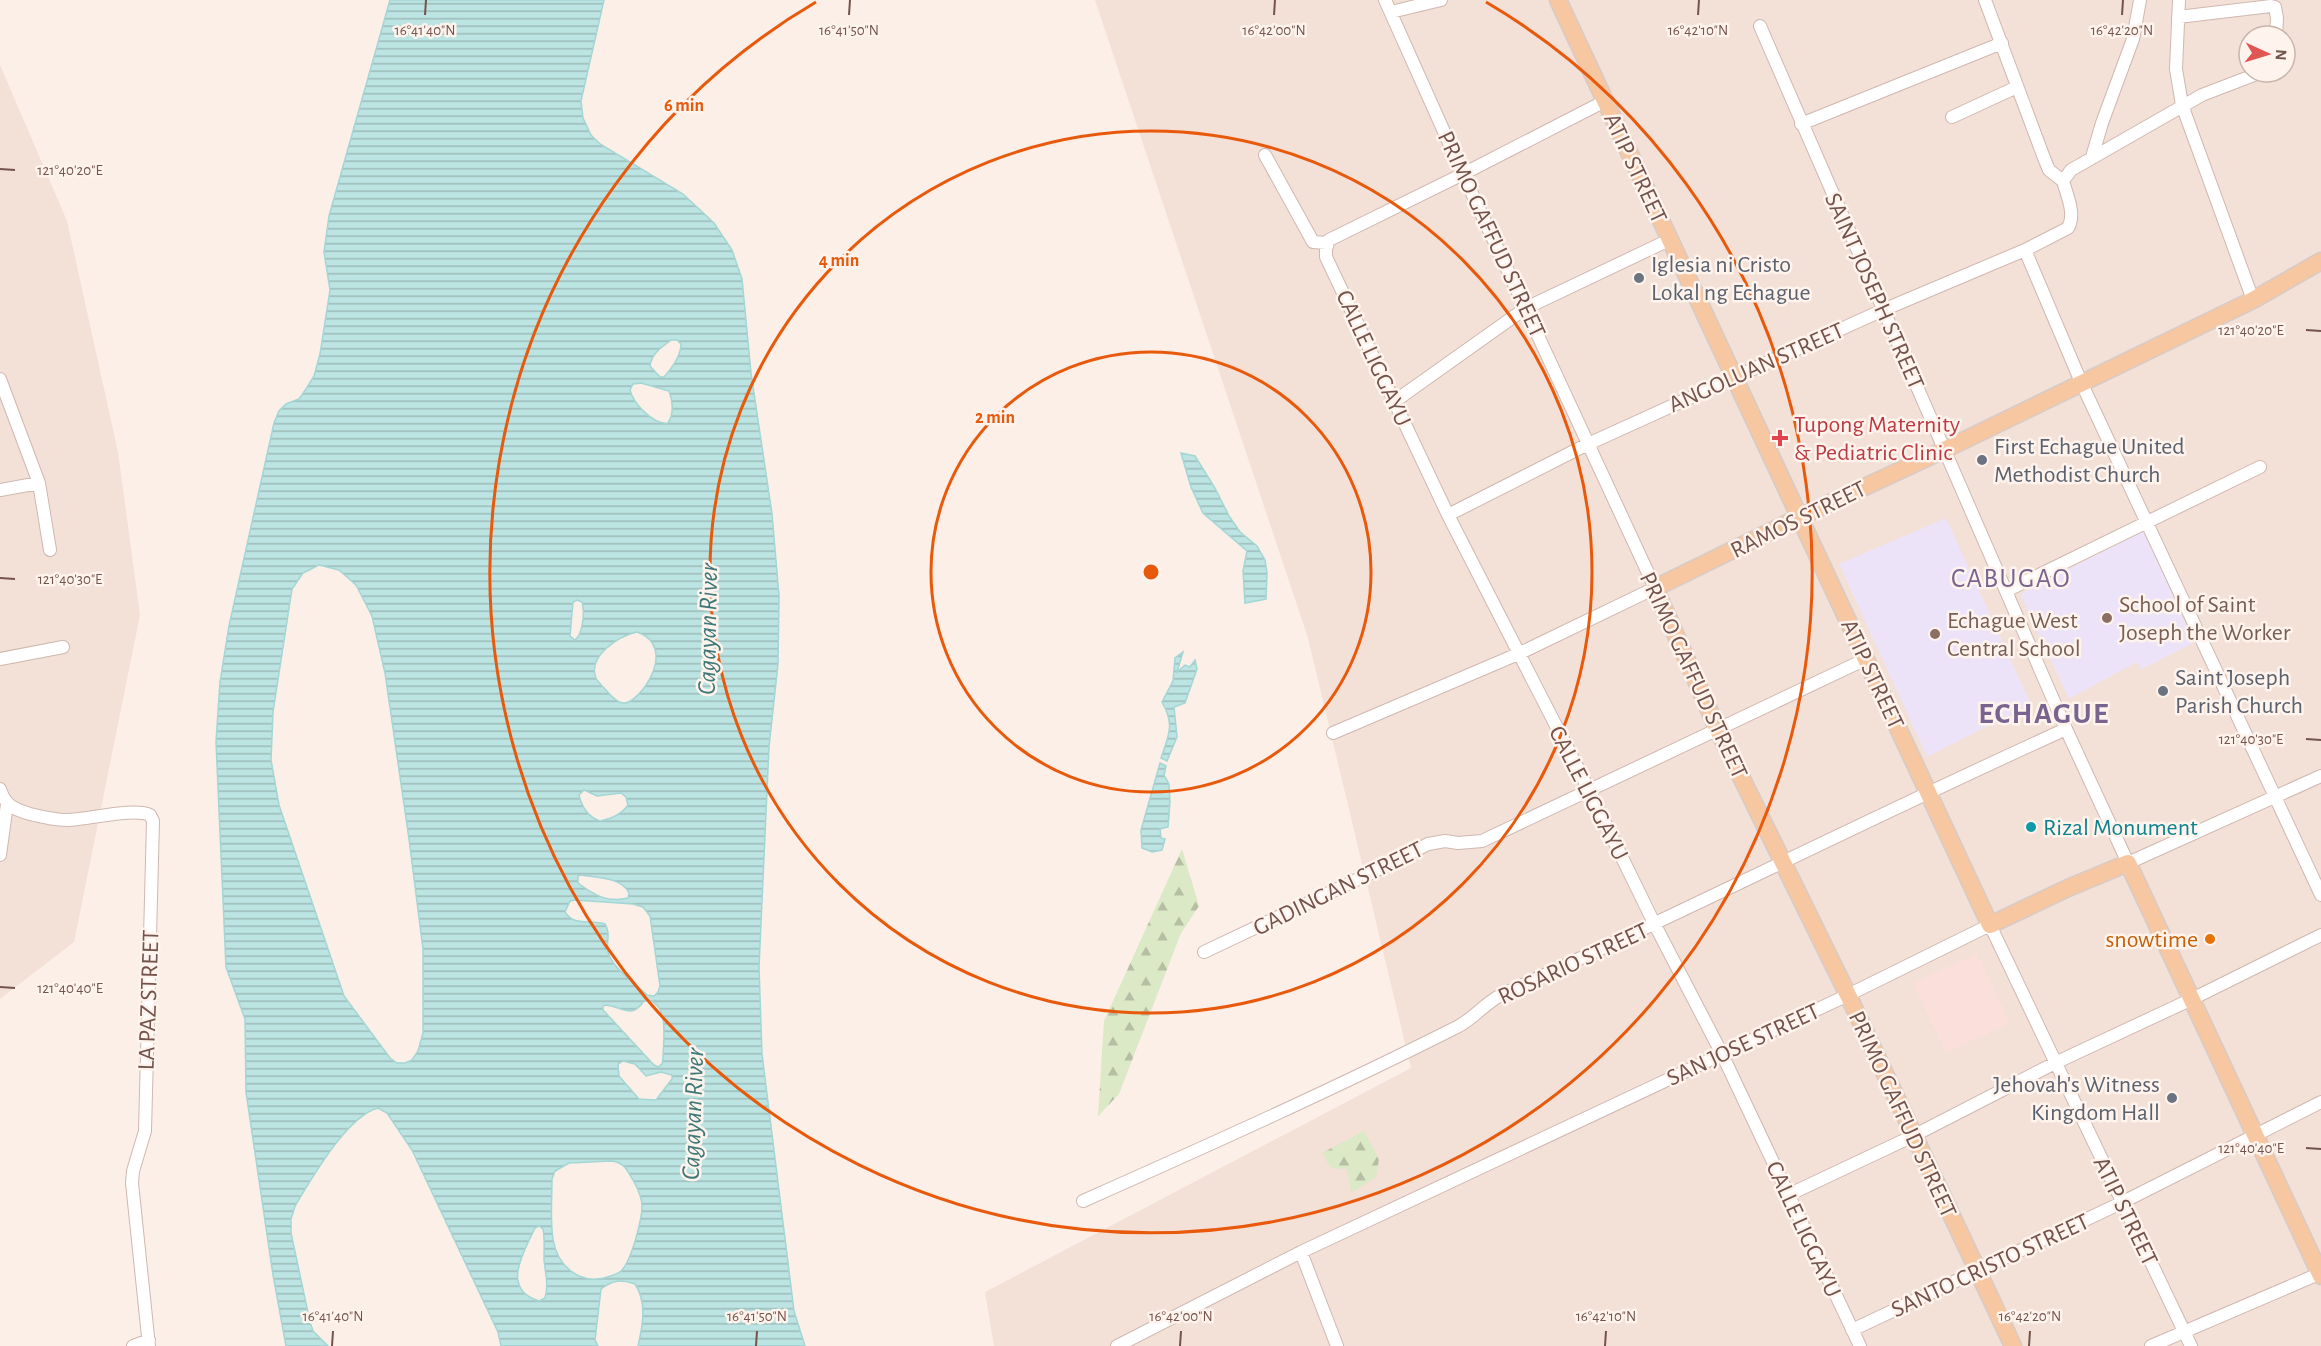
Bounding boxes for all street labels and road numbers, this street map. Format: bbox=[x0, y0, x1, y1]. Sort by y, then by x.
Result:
street label: ATIP STREET bbox=[1599, 110, 1671, 227]
street label: PRIMO GAFFUD STREET bbox=[1433, 127, 1550, 342]
street label: SAINT JOSEPH STREET bbox=[1820, 190, 1928, 393]
street label: CALLE LIGGAYU bbox=[1331, 287, 1415, 430]
street label: ANGOLUAN STREET bbox=[1665, 318, 1848, 417]
street label: RAMOS STREET bbox=[1727, 477, 1870, 563]
street label: PRIMO GAFFUD STREET bbox=[1635, 568, 1752, 783]
street label: ATIP STREET bbox=[1836, 616, 1908, 733]
street label: CALLE LIGGAYU bbox=[1544, 722, 1632, 864]
street label: GADINGAN STREET bbox=[1250, 837, 1427, 940]
street label: ROSARIO STREET bbox=[1494, 918, 1653, 1009]
street label: LA PAZ STREET bbox=[135, 929, 163, 1071]
street label: SAN JOSE STREET bbox=[1663, 999, 1824, 1091]
street label: PRIMO GAFFUD STREET bbox=[1844, 1007, 1961, 1222]
street label: ATIP STREET bbox=[2088, 1153, 2162, 1270]
street label: CALLE LIGGAYU bbox=[1761, 1158, 1845, 1301]
street label: SANTO CRISTO STREET bbox=[1888, 1209, 2093, 1322]

